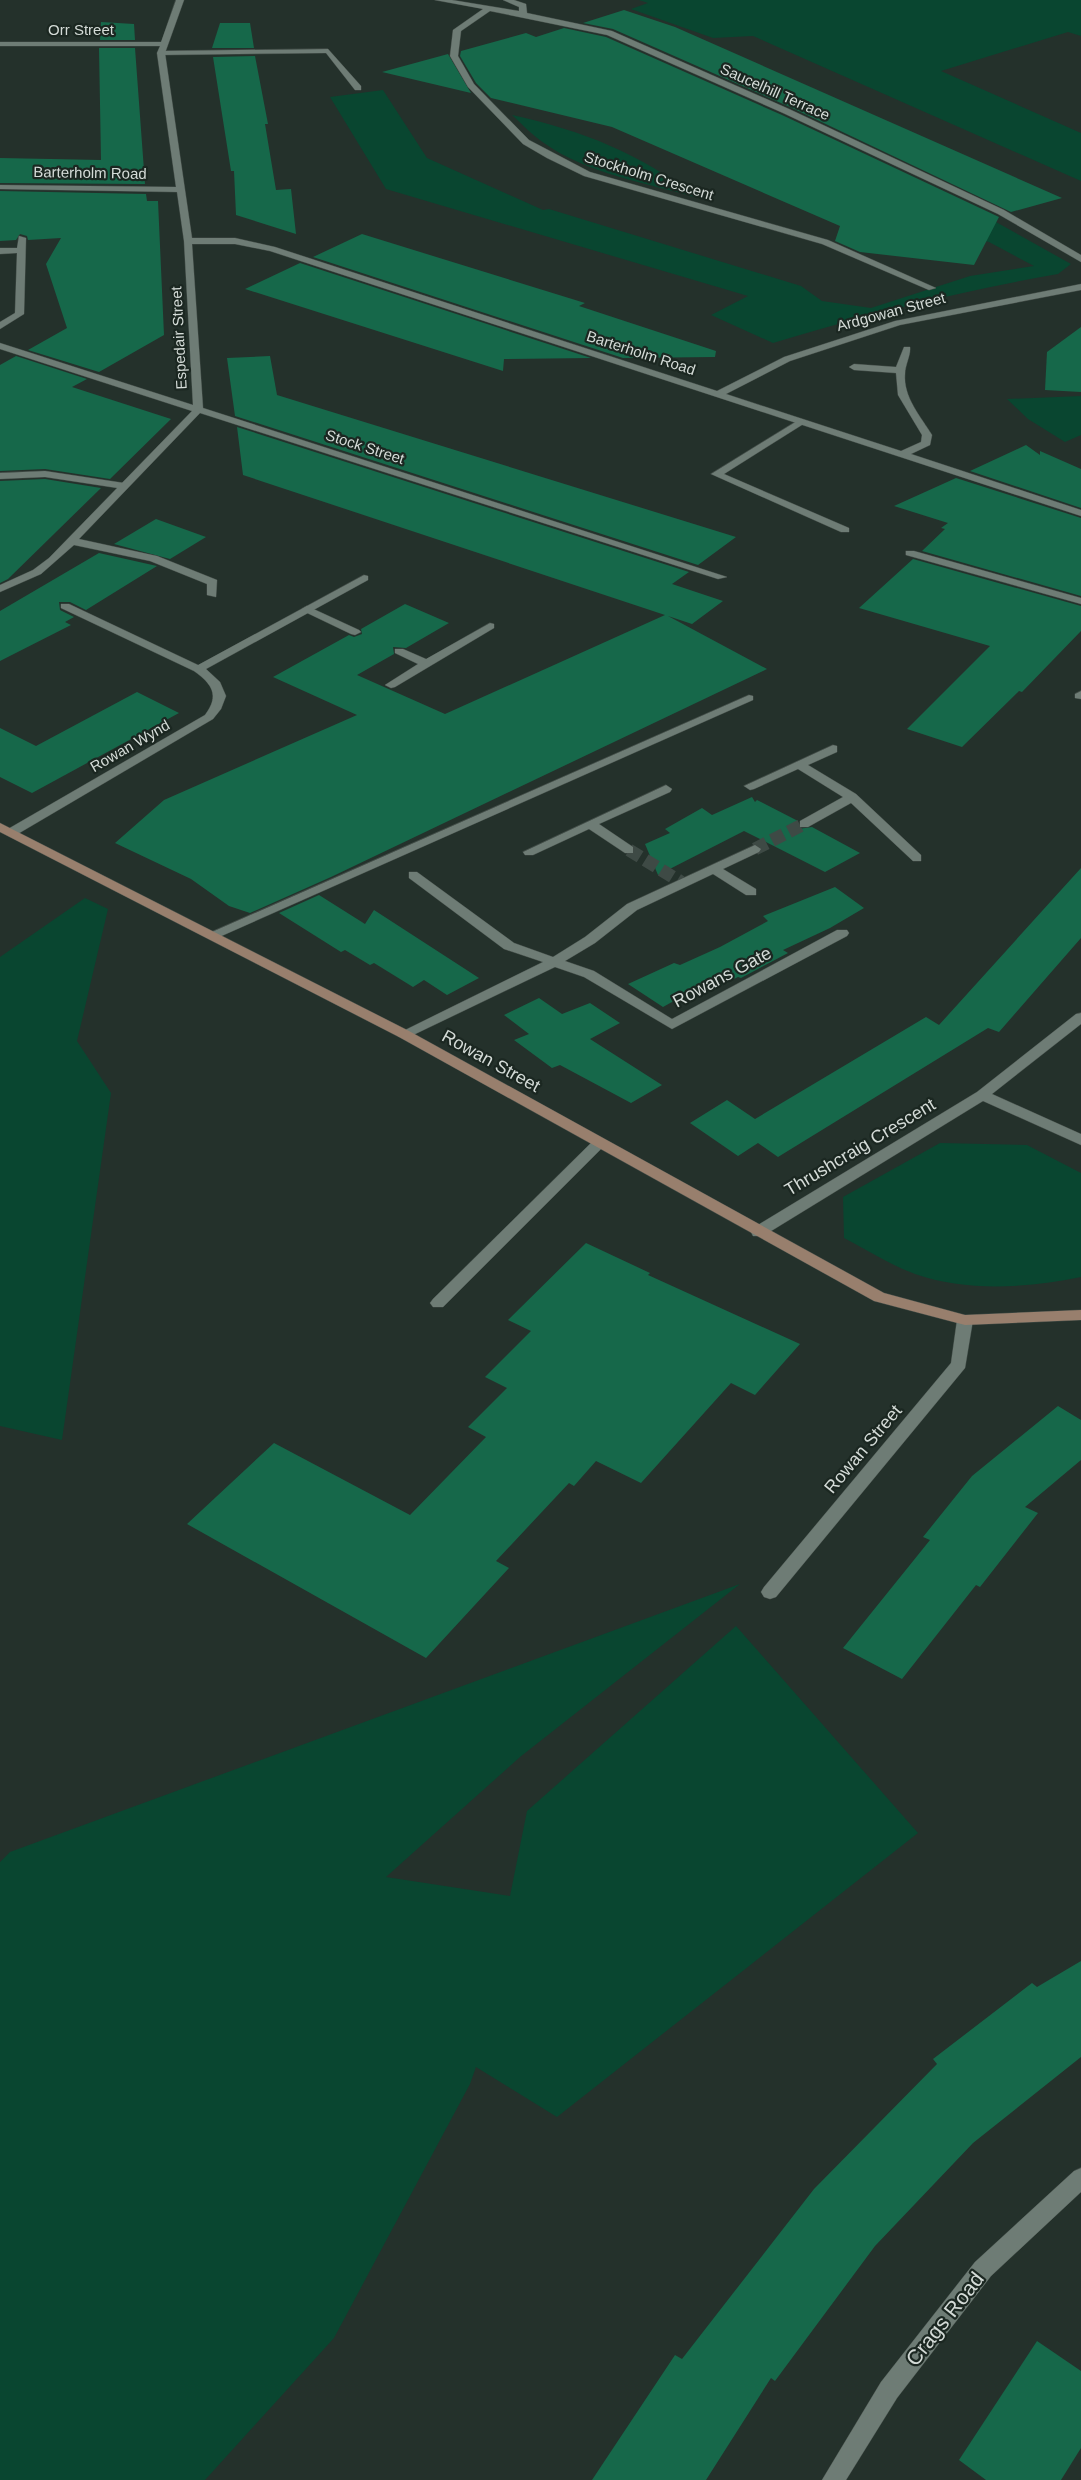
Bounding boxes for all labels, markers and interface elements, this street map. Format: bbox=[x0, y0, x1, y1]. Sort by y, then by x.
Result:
street label: Orr Street bbox=[48, 21, 115, 38]
street label: Saucelhill Terrace bbox=[718, 60, 833, 123]
street label: Stockholm Crescent bbox=[582, 148, 717, 204]
street label: Barterholm Road bbox=[33, 163, 147, 182]
street label: Espedair Street bbox=[167, 285, 190, 390]
street label: Ardgowan Street bbox=[835, 289, 948, 334]
street label: Barterholm Road bbox=[585, 327, 698, 378]
street label: Stock Street bbox=[324, 426, 407, 467]
street label: Rowan Wynd bbox=[87, 716, 173, 775]
street label: Rowans Gate bbox=[669, 943, 775, 1011]
street label: Rowan Street bbox=[438, 1026, 544, 1096]
street label: Thrushcraig Crescent bbox=[781, 1094, 939, 1200]
street label: Rowan Street bbox=[820, 1401, 906, 1497]
street label: Crags Road bbox=[901, 2267, 988, 2370]

